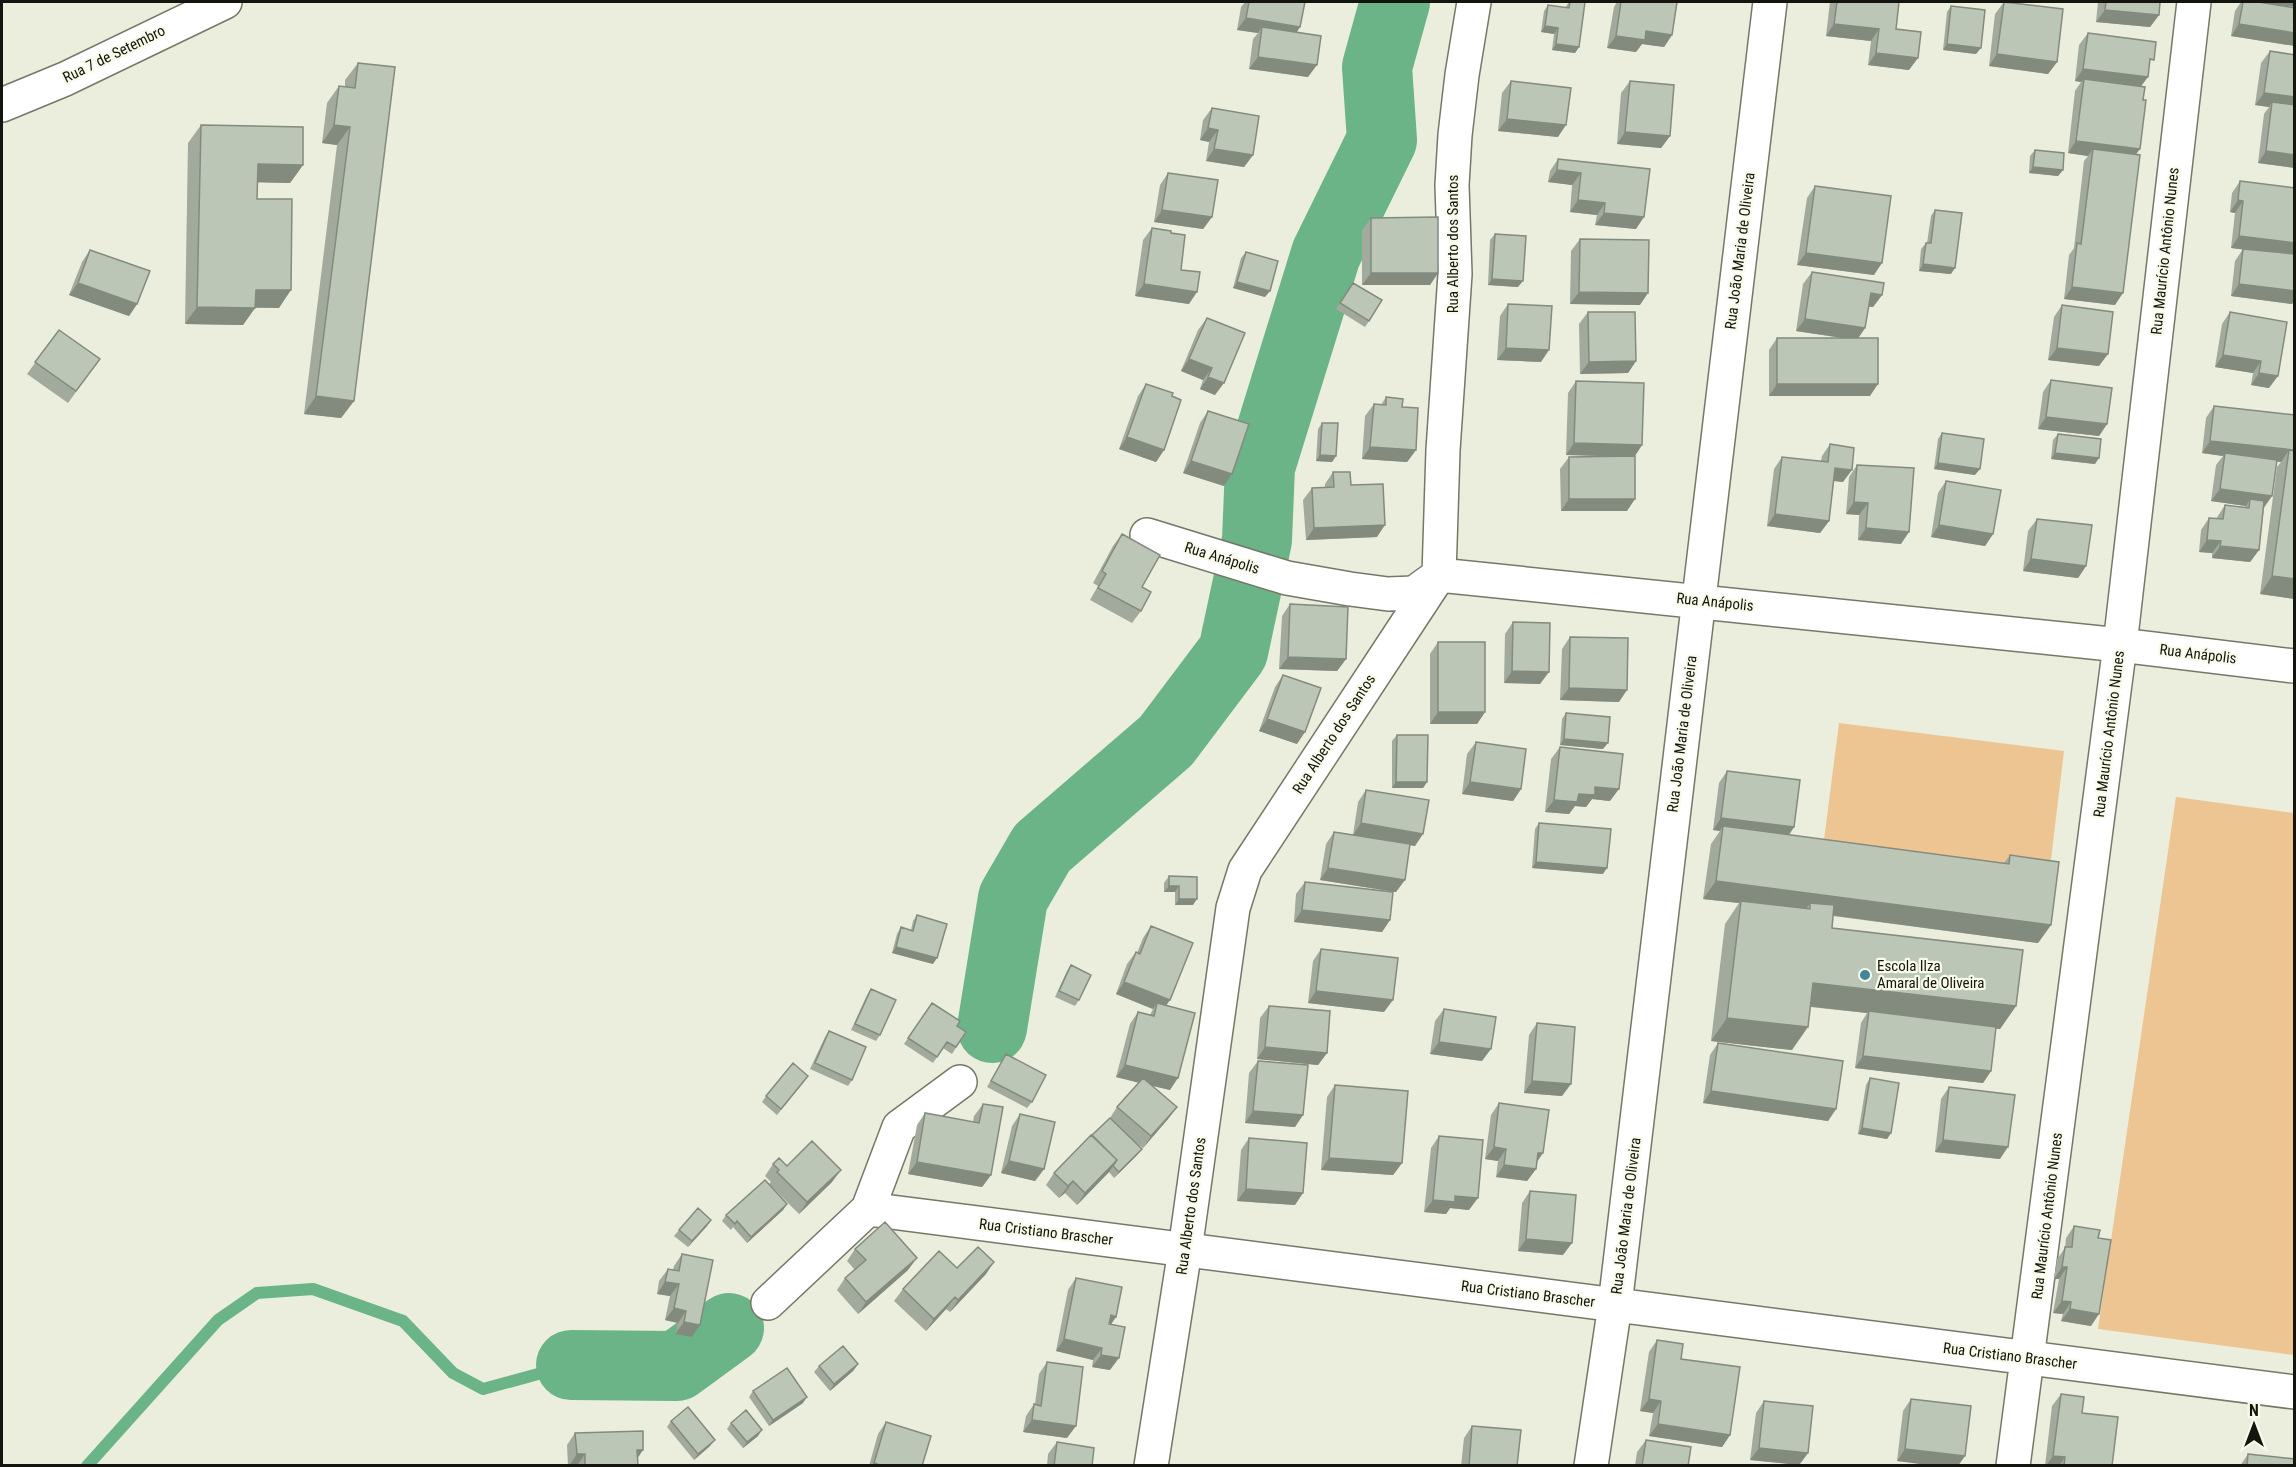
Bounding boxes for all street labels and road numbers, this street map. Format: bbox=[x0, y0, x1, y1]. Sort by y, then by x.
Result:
street label: Rua 7 de Setembro bbox=[60, 21, 168, 87]
street label: Rua Maurício Antônio Nunes bbox=[2147, 166, 2183, 336]
street label: Rua João Maria de Oliveira bbox=[1721, 171, 1759, 331]
street label: Rua Alberto dos Santos bbox=[1444, 174, 1462, 313]
street label: Rua Anápolis bbox=[1182, 538, 1262, 578]
street label: Rua Anápolis bbox=[1675, 589, 1755, 615]
street label: Rua Anápolis bbox=[2158, 640, 2238, 668]
street label: Rua Maurício Antônio Nunes bbox=[2090, 649, 2128, 819]
street label: Rua João Maria de Oliveira bbox=[1663, 654, 1701, 814]
street label: Rua Alberto dos Santos bbox=[1289, 671, 1379, 797]
street label: Rua Maurício Antônio Nunes bbox=[2028, 1131, 2066, 1301]
street label: Rua Alberto dos Santos bbox=[1172, 1136, 1210, 1276]
street label: Rua João Maria de Oliveira bbox=[1607, 1136, 1645, 1296]
street label: Rua Cristiano Brascher bbox=[978, 1215, 1114, 1249]
street label: Rua Cristiano Brascher bbox=[1460, 1277, 1596, 1311]
street label: Rua Cristiano Brascher bbox=[1942, 1339, 2078, 1373]

